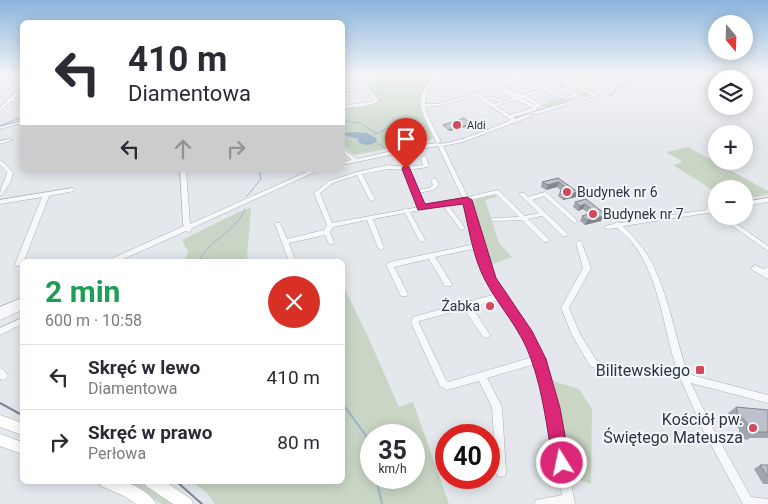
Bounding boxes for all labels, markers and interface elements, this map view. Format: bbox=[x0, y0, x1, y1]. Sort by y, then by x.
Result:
north arrow bbox=[708, 15, 752, 60]
map controls bbox=[708, 15, 753, 225]
text: 410 m bbox=[128, 39, 227, 80]
icon: left bbox=[45, 40, 110, 105]
button: layers bbox=[708, 70, 753, 115]
text: Diamentowa bbox=[128, 81, 251, 106]
pin bbox=[385, 118, 427, 169]
marker: Aldi bbox=[451, 119, 463, 131]
place label: Aldi bbox=[467, 119, 486, 132]
icon: arrive bbox=[392, 125, 420, 153]
button: + bbox=[708, 125, 753, 170]
icon: left bbox=[116, 135, 144, 163]
icon: ahead bbox=[169, 135, 197, 163]
icon: right bbox=[222, 135, 250, 163]
button: − bbox=[708, 180, 753, 225]
place label: Budynek nr 6 bbox=[577, 184, 658, 200]
marker: Budynek nr 6 bbox=[561, 186, 573, 198]
place label: Budynek nr 7 bbox=[603, 206, 684, 222]
marker: Budynek nr 7 bbox=[587, 208, 599, 220]
text: 2 min bbox=[45, 274, 120, 309]
button: close bbox=[268, 276, 320, 328]
place label: Żabka bbox=[441, 298, 480, 314]
marker: Żabka bbox=[484, 300, 496, 312]
text: 600 m · 10:58 bbox=[45, 311, 142, 330]
text: Skręć w lewo bbox=[88, 356, 200, 379]
place label: Bilitewskiego bbox=[596, 361, 690, 380]
icon: left bbox=[45, 363, 73, 391]
marker: Bilitewskiego bbox=[694, 364, 706, 376]
text: 410 m bbox=[267, 366, 320, 389]
text: Diamentowa bbox=[88, 379, 177, 398]
place label: Kościół pw. Świętego Mateusza bbox=[603, 410, 743, 447]
text: Skręć w prawo bbox=[88, 421, 212, 444]
marker: Kościół pw. Świętego Mateusza bbox=[747, 422, 759, 434]
speed limit sign: 40 bbox=[435, 424, 500, 489]
icon: right bbox=[45, 428, 73, 456]
text: 80 m bbox=[277, 431, 320, 454]
text: 35 bbox=[378, 436, 407, 465]
position arrow bbox=[535, 436, 587, 488]
text: Perłowa bbox=[88, 444, 146, 463]
text: km/h bbox=[378, 462, 407, 476]

